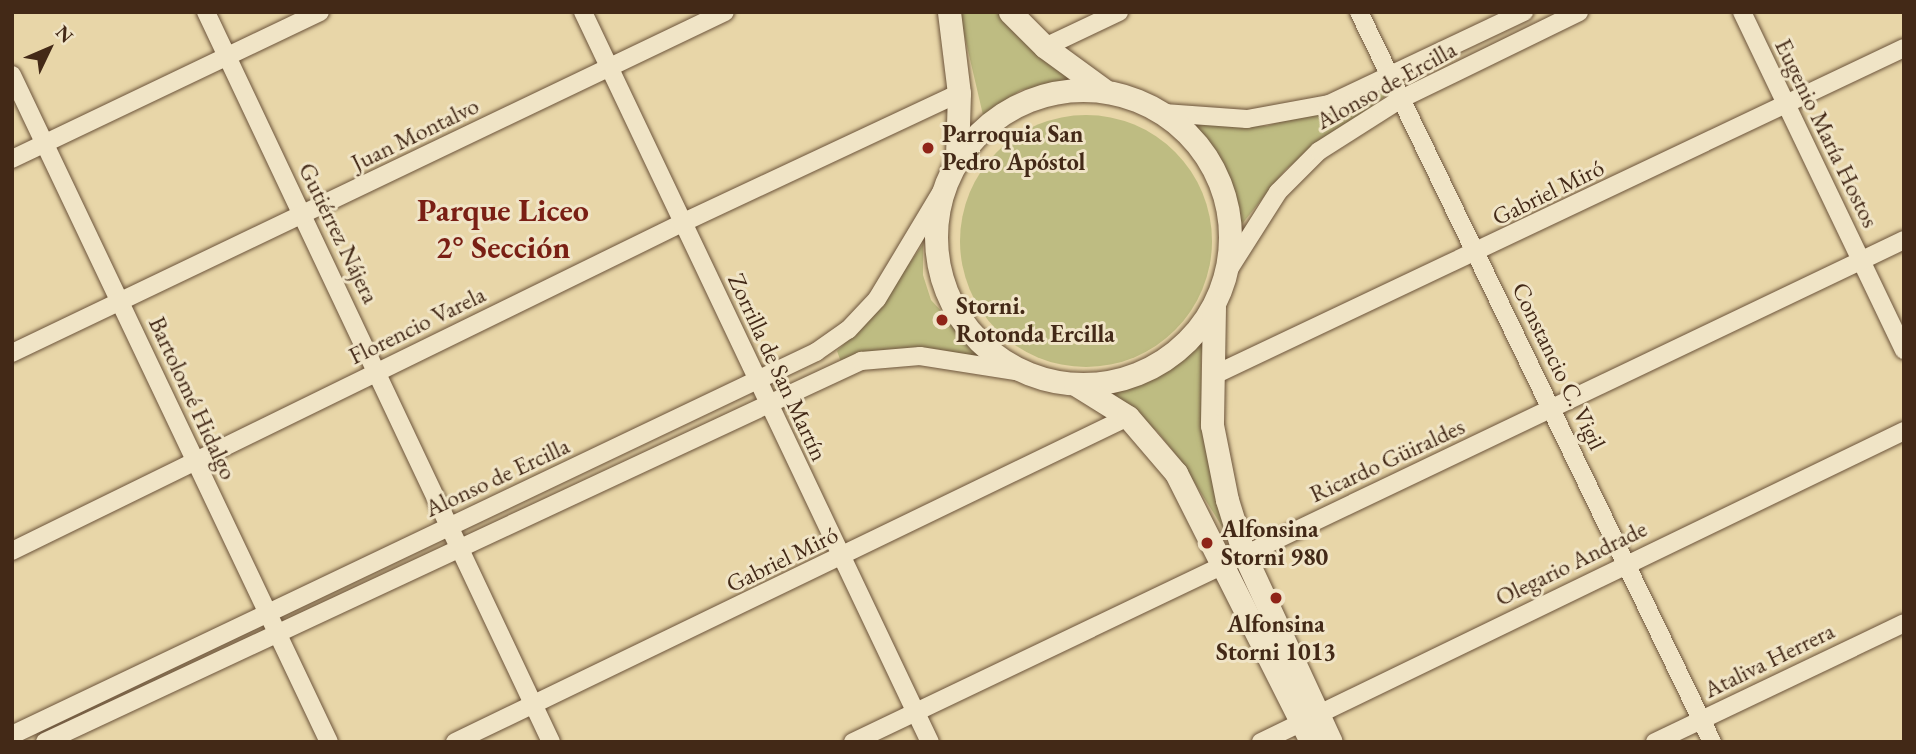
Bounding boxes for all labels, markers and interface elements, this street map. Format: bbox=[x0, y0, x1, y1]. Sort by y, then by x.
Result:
north arrow bbox=[14, 14, 84, 84]
text: N bbox=[50, 20, 79, 48]
street label: Eugenio María Hostos bbox=[1769, 34, 1885, 232]
street label: Alonso de Ercilla bbox=[1311, 35, 1461, 135]
street label: Juan Montalvo bbox=[347, 91, 483, 177]
place label: Parroquia San Pedro Apóstol bbox=[942, 120, 1085, 176]
marker: Parroquia San Pedro Apóstol bbox=[920, 140, 936, 156]
street label: Gabriel Miró bbox=[1487, 153, 1609, 231]
street label: Gutiérrez Nájera bbox=[293, 158, 385, 308]
district label: Parque Liceo 2° Sección bbox=[417, 192, 589, 267]
street label: Zorrilla de San Martín bbox=[722, 269, 834, 465]
street label: Constancio C. Vigil bbox=[1506, 278, 1612, 454]
street label: Florencio Varela bbox=[344, 280, 490, 370]
place label: Storni. Rotonda Ercilla bbox=[956, 292, 1115, 348]
street label: Bartolomé Hidalgo bbox=[143, 312, 243, 484]
marker: Storni. Rotonda Ercilla bbox=[934, 312, 950, 328]
street label: Ricardo Güiraldes bbox=[1305, 412, 1469, 508]
street label: Alonso de Ercilla bbox=[420, 431, 574, 523]
street label: Olegario Andrade bbox=[1491, 514, 1651, 612]
place label: Alfonsina Storni 980 bbox=[1221, 515, 1328, 571]
street label: Gabriel Miró bbox=[721, 520, 843, 598]
marker: Alfonsina Storni 980 bbox=[1199, 535, 1215, 551]
marker: Alfonsina Storni 1013 bbox=[1268, 590, 1284, 606]
place label: Alfonsina Storni 1013 bbox=[1216, 610, 1336, 666]
street label: Ataliva Herrera bbox=[1699, 616, 1839, 704]

